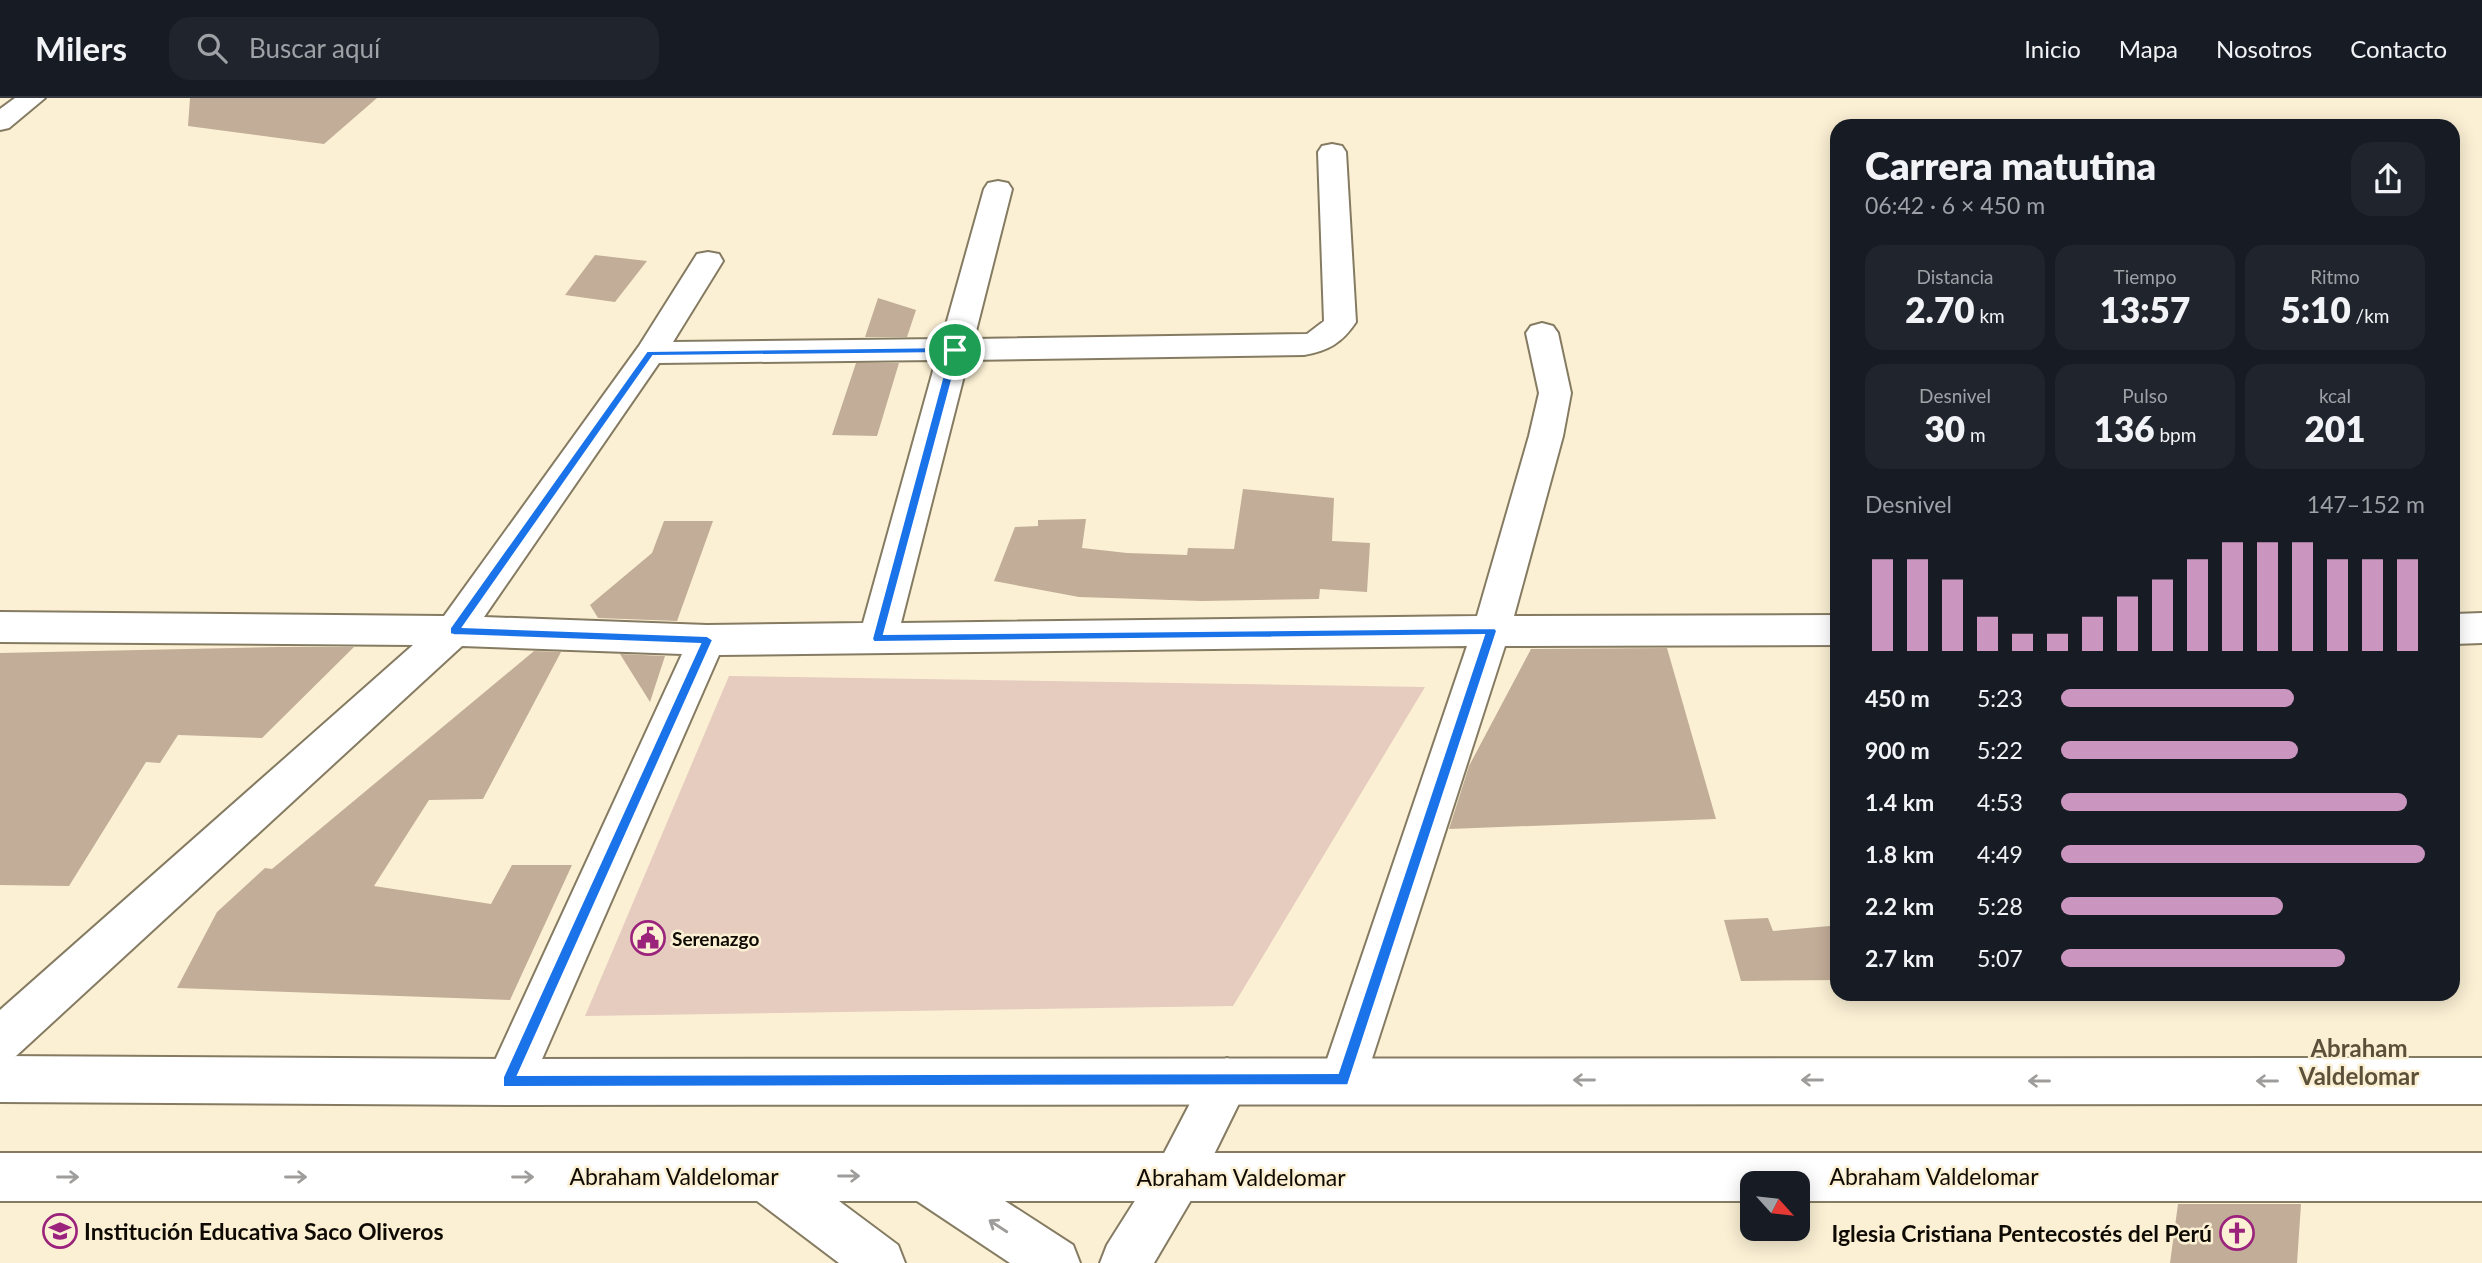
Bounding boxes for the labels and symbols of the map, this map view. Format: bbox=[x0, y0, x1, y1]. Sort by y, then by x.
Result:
pin bbox=[925, 320, 985, 380]
public building icon: Serenazgo bbox=[629, 919, 667, 957]
place label: Serenazgo bbox=[672, 927, 759, 950]
district label: Abraham Valdelomar bbox=[2298, 1033, 2419, 1090]
one-way arrow bbox=[1573, 1073, 1596, 1087]
one-way arrow bbox=[1801, 1074, 1824, 1087]
one-way arrow bbox=[2028, 1074, 2051, 1088]
one-way arrow bbox=[2256, 1074, 2279, 1088]
street label: Abraham Valdelomar bbox=[569, 1162, 779, 1190]
street label: Abraham Valdelomar bbox=[1829, 1162, 2039, 1190]
street label: Abraham Valdelomar bbox=[1136, 1163, 1346, 1191]
one-way arrow bbox=[837, 1169, 860, 1183]
one-way arrow bbox=[56, 1170, 79, 1184]
one-way arrow bbox=[284, 1170, 307, 1184]
one-way arrow bbox=[511, 1170, 534, 1183]
north arrow bbox=[1740, 1171, 1810, 1241]
school or university icon: Institución Educativa Saco Oliveros bbox=[41, 1212, 79, 1250]
church icon: Iglesia Cristiana Pentecostés del Perú bbox=[2218, 1214, 2256, 1252]
place label: Institución Educativa Saco Oliveros bbox=[84, 1217, 444, 1245]
one-way arrow bbox=[989, 1218, 1008, 1233]
place label: Iglesia Cristiana Pentecostés del Perú bbox=[1831, 1219, 2212, 1247]

